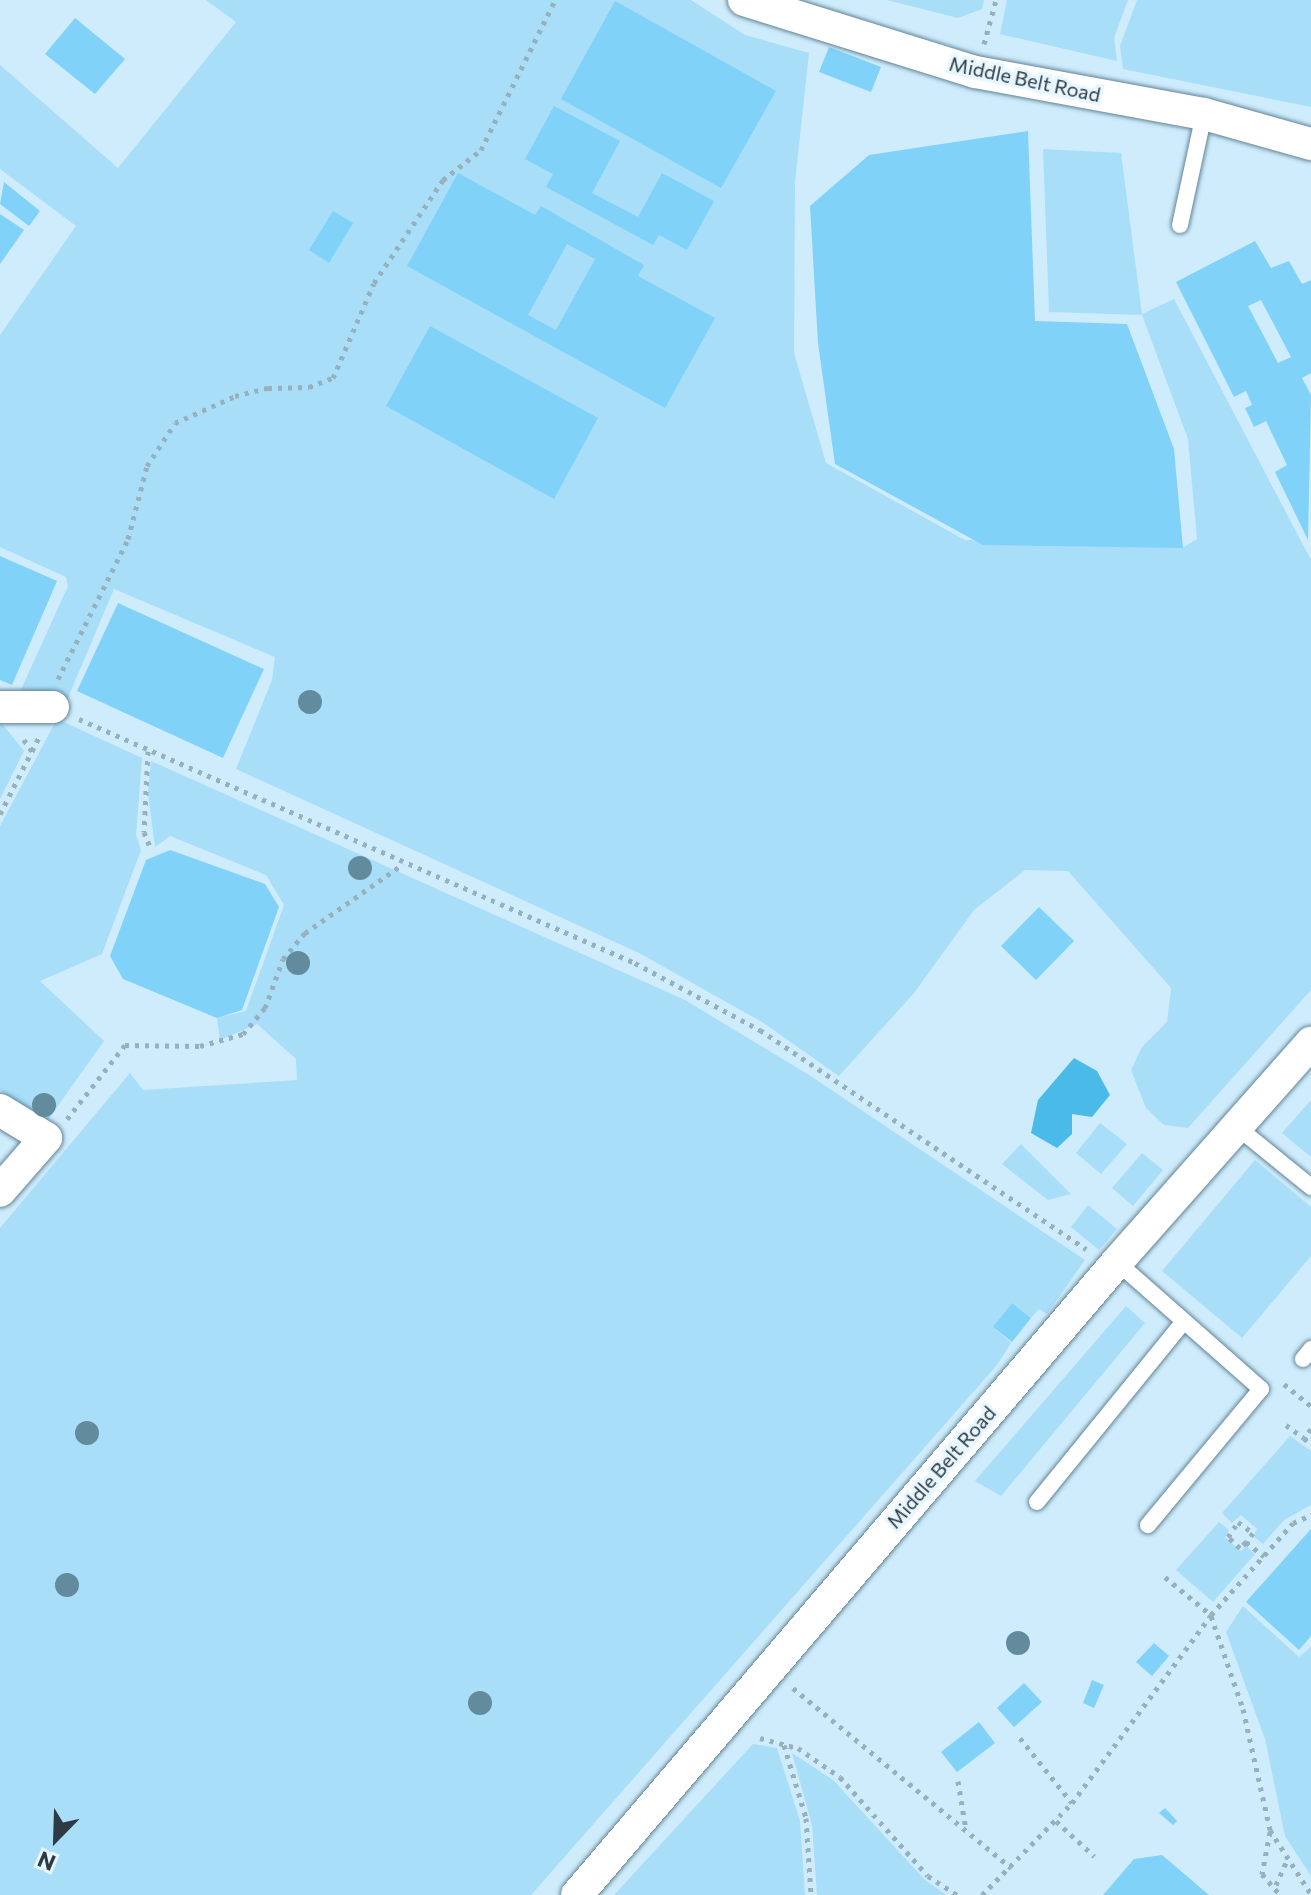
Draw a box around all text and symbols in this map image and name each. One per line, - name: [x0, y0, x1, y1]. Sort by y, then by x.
- street label: Middle Belt Road: [947, 51, 1103, 107]
- street label: Middle Belt Road: [881, 1401, 1001, 1533]
- north arrow: [16, 1799, 96, 1879]
- text: N: [34, 1846, 59, 1877]

